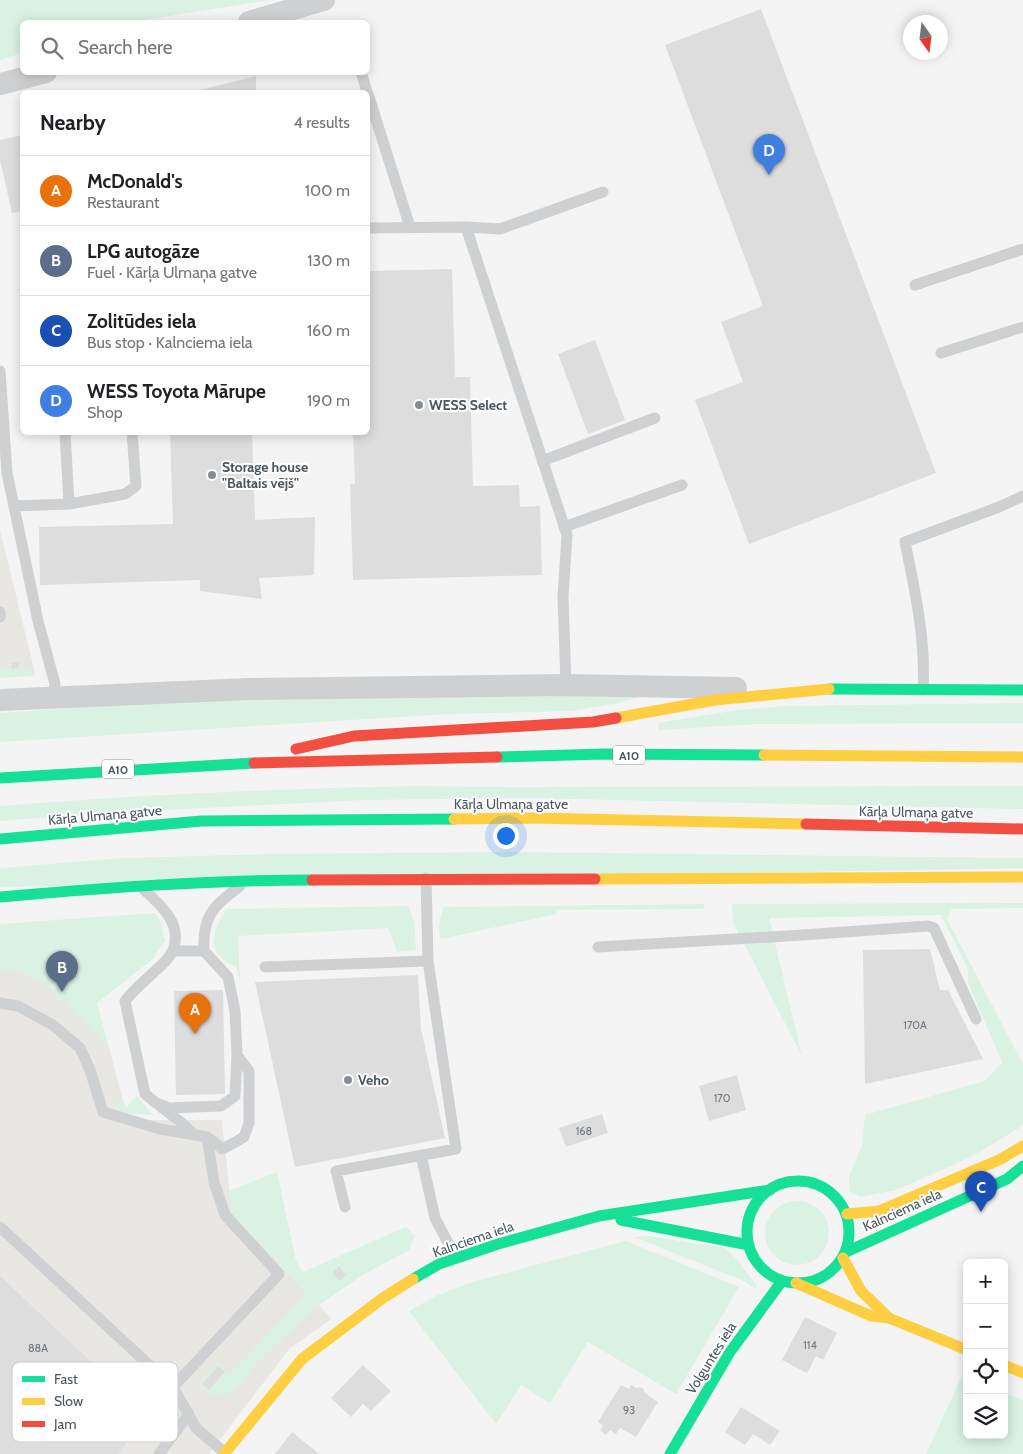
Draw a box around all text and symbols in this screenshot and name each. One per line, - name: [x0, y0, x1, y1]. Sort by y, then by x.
- north arrow: [903, 15, 948, 60]
- search box: [20, 20, 370, 75]
- icon: search: [38, 34, 66, 62]
- text: Search here: [78, 36, 172, 59]
- text: Nearby: [40, 110, 106, 135]
- text: 4 results: [293, 113, 350, 132]
- pin: D: [753, 134, 785, 175]
- text: McDonald's: [87, 170, 183, 193]
- text: A: [51, 181, 61, 200]
- text: 100 m: [305, 181, 350, 200]
- text: Restaurant: [87, 193, 159, 212]
- text: LPG autogāze: [87, 240, 200, 263]
- text: B: [51, 251, 61, 270]
- text: 130 m: [307, 251, 350, 270]
- text: Fuel · Kārļa Ulmaņa gatve: [87, 263, 257, 282]
- text: Zolitūdes iela: [87, 310, 196, 333]
- text: C: [51, 321, 61, 340]
- text: 160 m: [307, 321, 350, 340]
- text: Bus stop · Kalnciema iela: [87, 333, 252, 352]
- text: WESS Toyota Mārupe: [87, 380, 266, 403]
- text: D: [50, 391, 62, 410]
- text: 190 m: [307, 391, 350, 410]
- place label: WESS Select: [429, 396, 507, 414]
- marker: WESS Select: [413, 399, 425, 411]
- text: Shop: [87, 403, 123, 422]
- place label: Storage house "Baltais vējš": [222, 458, 308, 492]
- marker: Storage house "Baltais vējš": [206, 469, 218, 481]
- road number: A10: [613, 746, 645, 764]
- road number: A10: [102, 760, 134, 779]
- street label: Kārļa Ulmaņa gatve: [454, 795, 568, 813]
- street label: Kārļa Ulmaņa gatve: [47, 801, 163, 829]
- street label: Kārļa Ulmaņa gatve: [859, 802, 973, 822]
- your location: [493, 823, 519, 849]
- pin: B: [46, 951, 78, 992]
- pin: A: [179, 993, 211, 1034]
- house number: 170A: [903, 1018, 927, 1032]
- place label: Veho: [358, 1071, 389, 1089]
- marker: Veho: [342, 1074, 354, 1086]
- house number: 170: [714, 1091, 731, 1105]
- house number: 168: [576, 1124, 592, 1138]
- pin: C: [965, 1171, 997, 1212]
- street label: Kalnciema iela: [860, 1184, 945, 1235]
- street label: Kalnciema iela: [430, 1217, 516, 1261]
- map controls: [963, 1259, 1008, 1439]
- button: +: [963, 1259, 1008, 1304]
- button: −: [963, 1304, 1008, 1349]
- street label: Volguntes iela: [682, 1318, 740, 1397]
- house number: 114: [803, 1338, 817, 1352]
- house number: 88A: [28, 1341, 48, 1355]
- button: locate: [963, 1349, 1008, 1394]
- legend: [12, 1362, 178, 1442]
- text: Fast: [54, 1370, 78, 1388]
- text: Slow: [54, 1392, 83, 1410]
- button: layers: [963, 1394, 1008, 1439]
- house number: 93: [623, 1403, 635, 1417]
- text: Jam: [53, 1415, 76, 1433]

